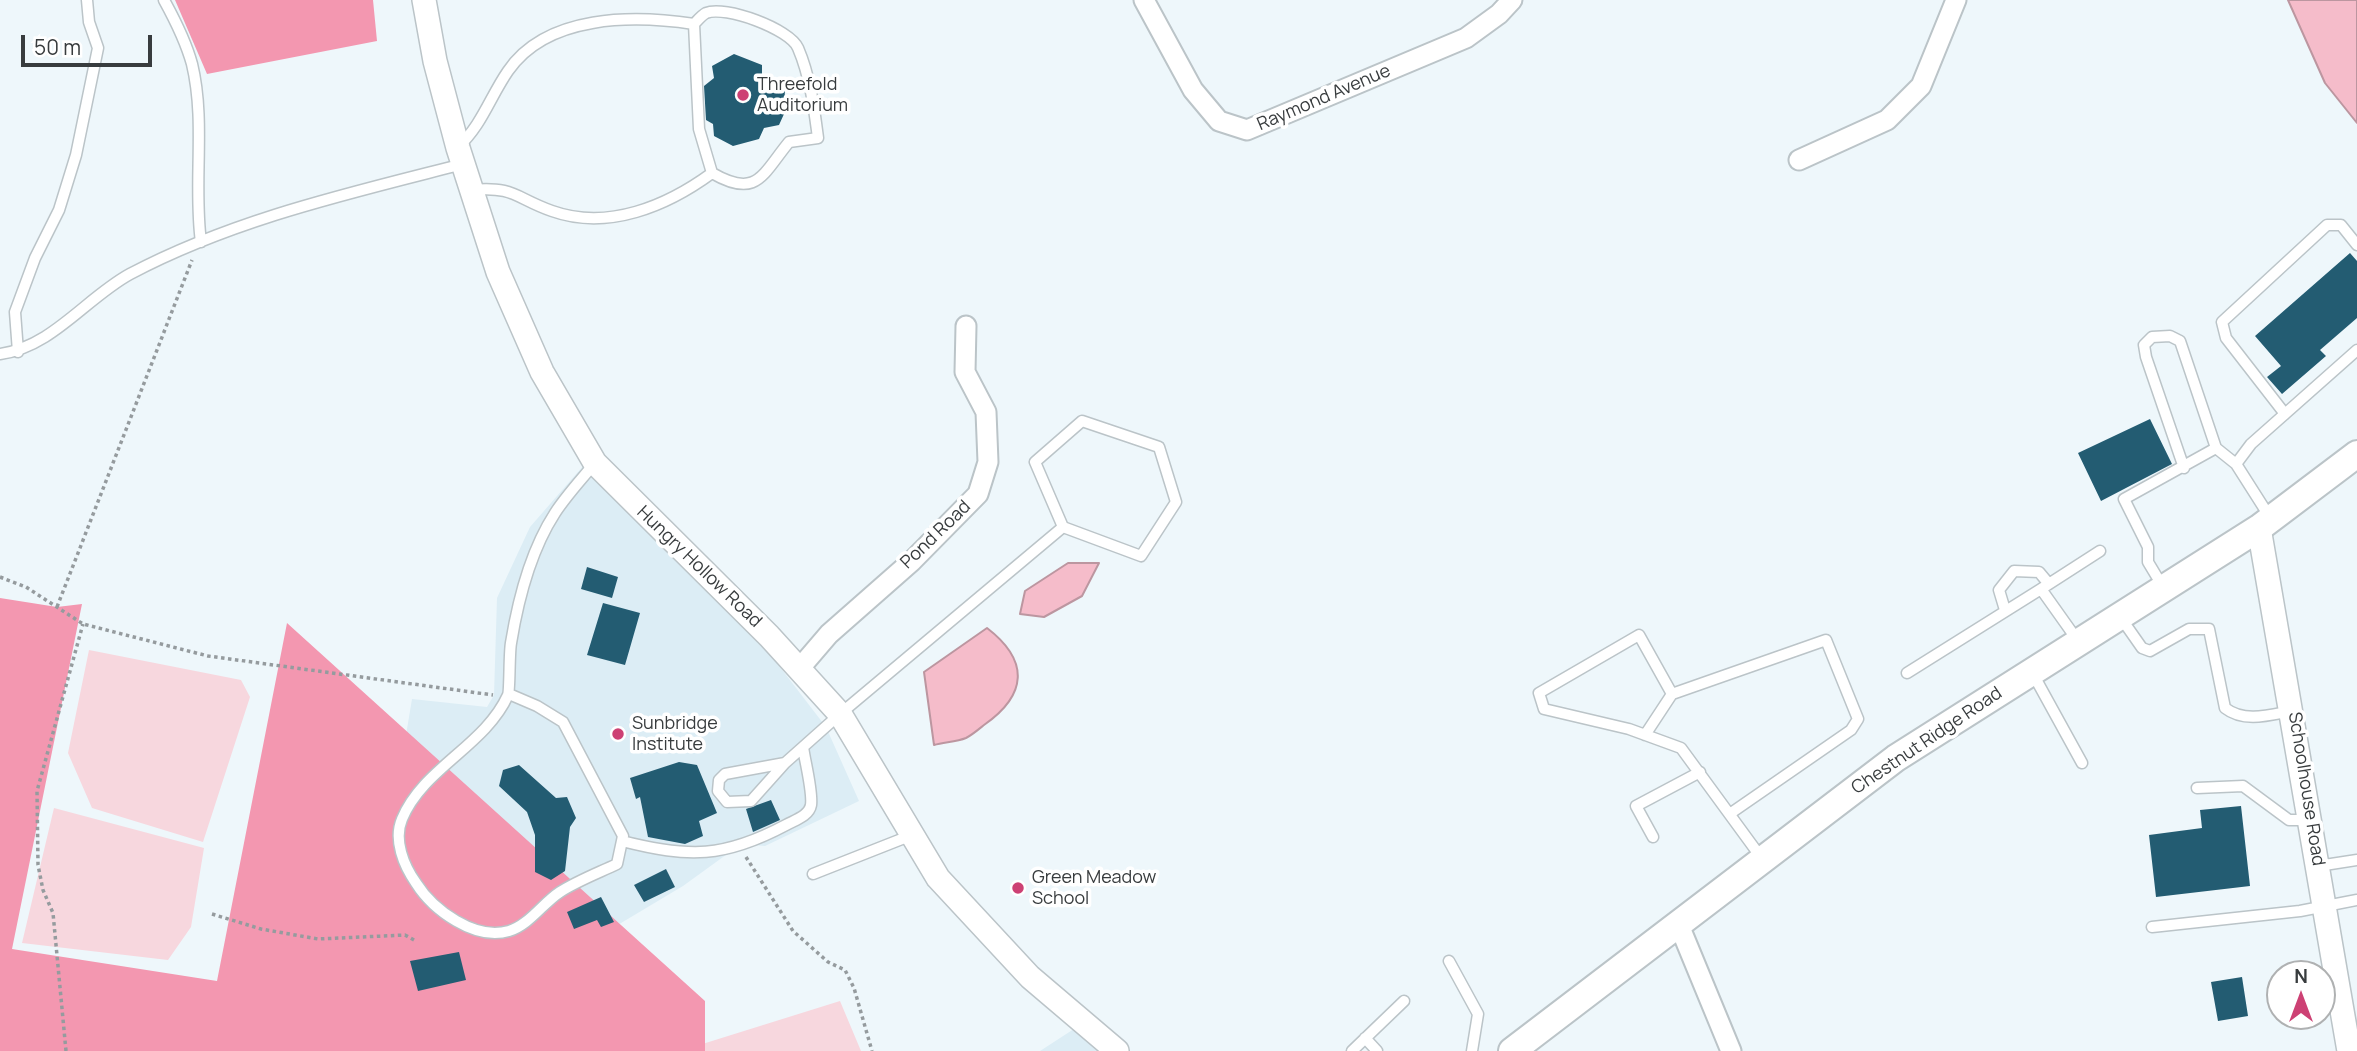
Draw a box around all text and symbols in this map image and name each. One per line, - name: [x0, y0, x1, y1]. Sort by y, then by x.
- scale bar: [24, 21, 156, 65]
- text: 50 m: [34, 33, 81, 61]
- street label: Raymond Avenue: [1254, 60, 1394, 136]
- place label: Threefold Auditorium: [757, 74, 848, 116]
- marker: Threefold Auditorium: [735, 87, 751, 103]
- street label: Pond Road: [896, 496, 976, 574]
- street label: Hungry Hollow Road: [632, 502, 766, 632]
- street label: Chestnut Ridge Road: [1848, 683, 2006, 799]
- street label: Schoolhouse Road: [2283, 711, 2329, 867]
- place label: Sunbridge Institute: [632, 713, 718, 756]
- marker: Sunbridge Institute: [610, 726, 626, 742]
- place label: Green Meadow School: [1032, 867, 1156, 910]
- marker: Green Meadow School: [1010, 880, 1026, 896]
- north arrow: [2266, 960, 2336, 1030]
- text: N: [2294, 963, 2308, 989]

